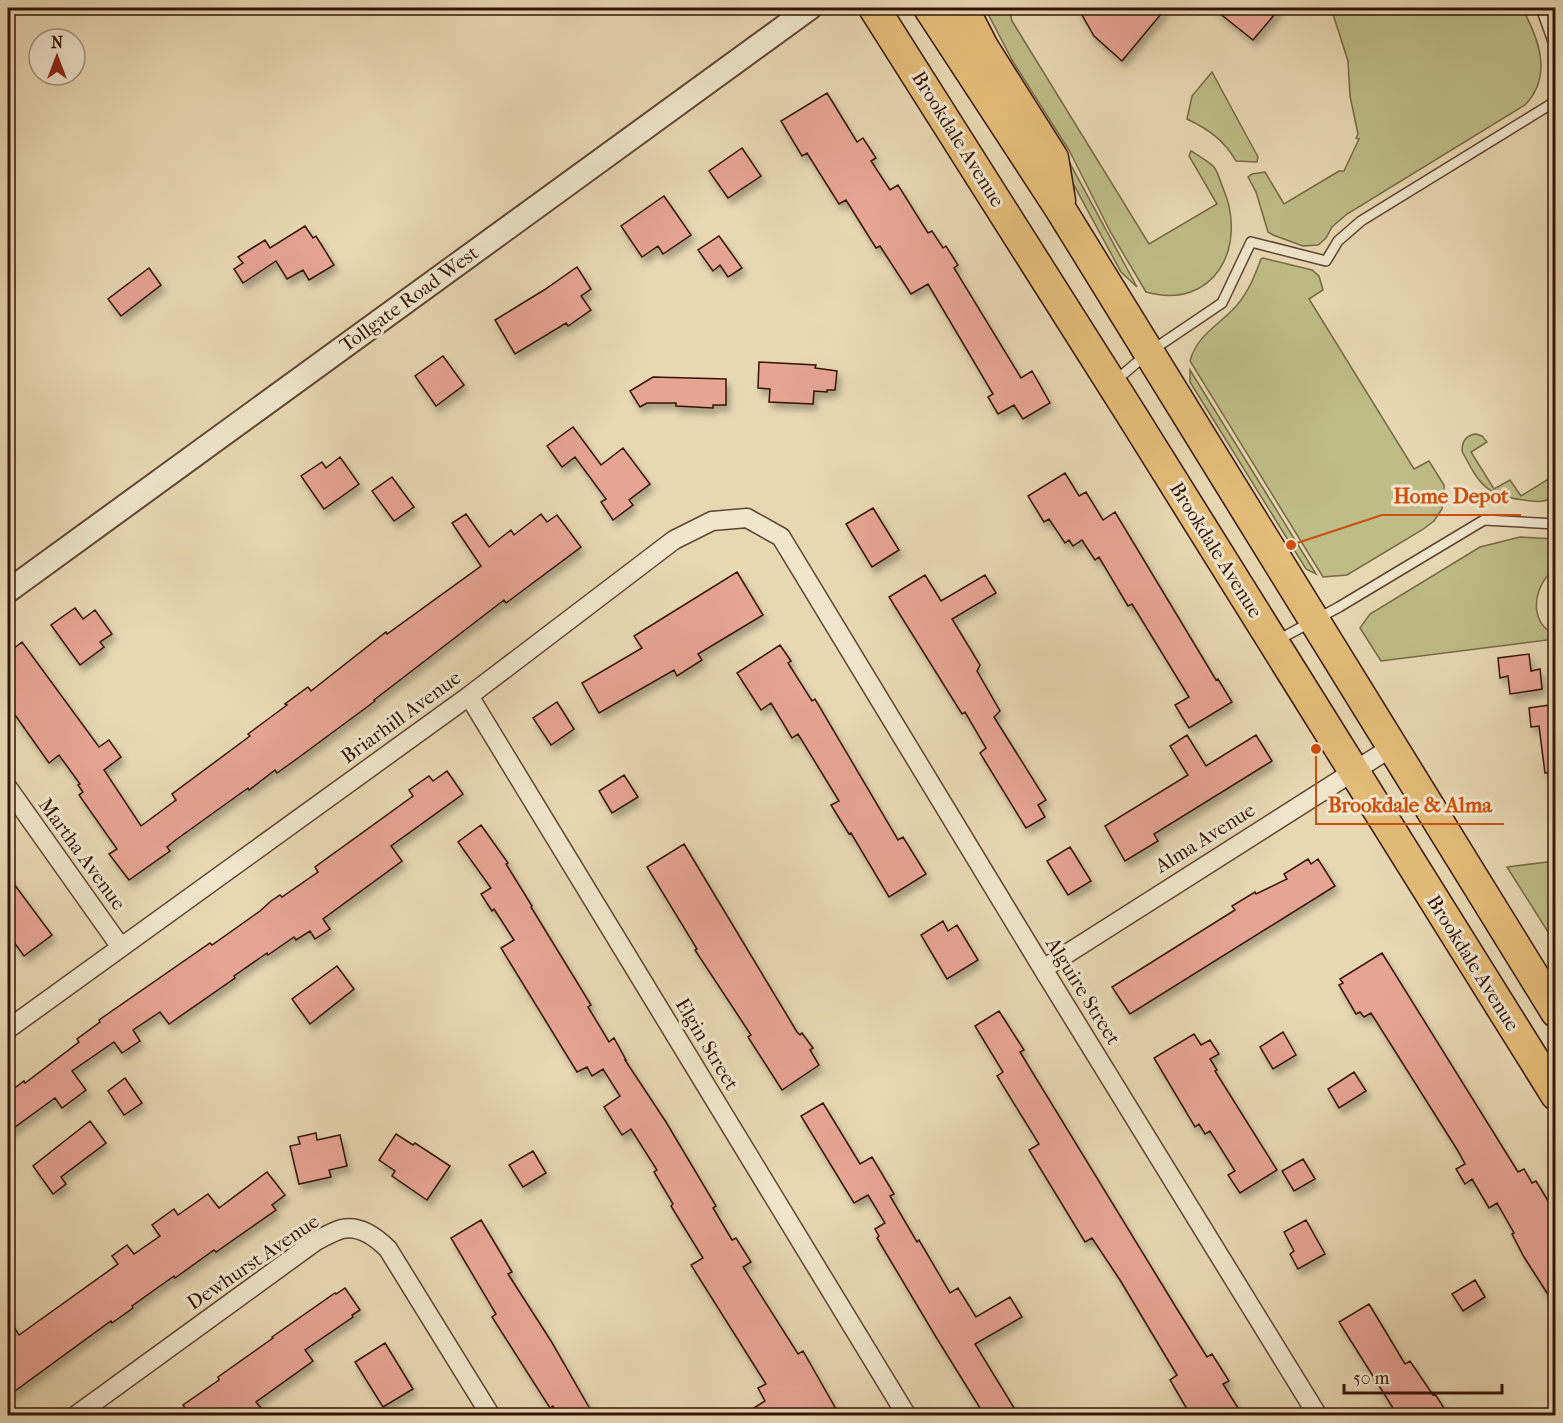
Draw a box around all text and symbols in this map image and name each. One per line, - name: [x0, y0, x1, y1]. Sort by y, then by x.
- north arrow: [27, 27, 87, 87]
- text: N: [51, 33, 64, 52]
- street label: Brookdale Avenue: [907, 67, 1009, 211]
- street label: Tollgate Road West: [335, 241, 483, 357]
- callout: Home Depot: [1382, 476, 1521, 515]
- street label: Brookdale Avenue: [1165, 478, 1267, 622]
- text: Home Depot: [1393, 484, 1509, 508]
- street label: Briarhill Avenue: [337, 666, 465, 768]
- callout: Brookdale & Alma: [1316, 785, 1504, 824]
- text: Brookdale & Alma: [1328, 793, 1493, 817]
- street label: Martha Avenue: [34, 794, 130, 914]
- street label: Alma Avenue: [1150, 798, 1259, 878]
- street label: Brookdale Avenue: [1422, 891, 1524, 1035]
- street label: Alguire Street: [1040, 932, 1125, 1049]
- street label: Elgin Street: [671, 994, 743, 1094]
- street label: Dewhurst Avenue: [183, 1209, 323, 1315]
- scale bar: [1344, 1357, 1502, 1395]
- text: 50 m: [1353, 1368, 1390, 1389]

